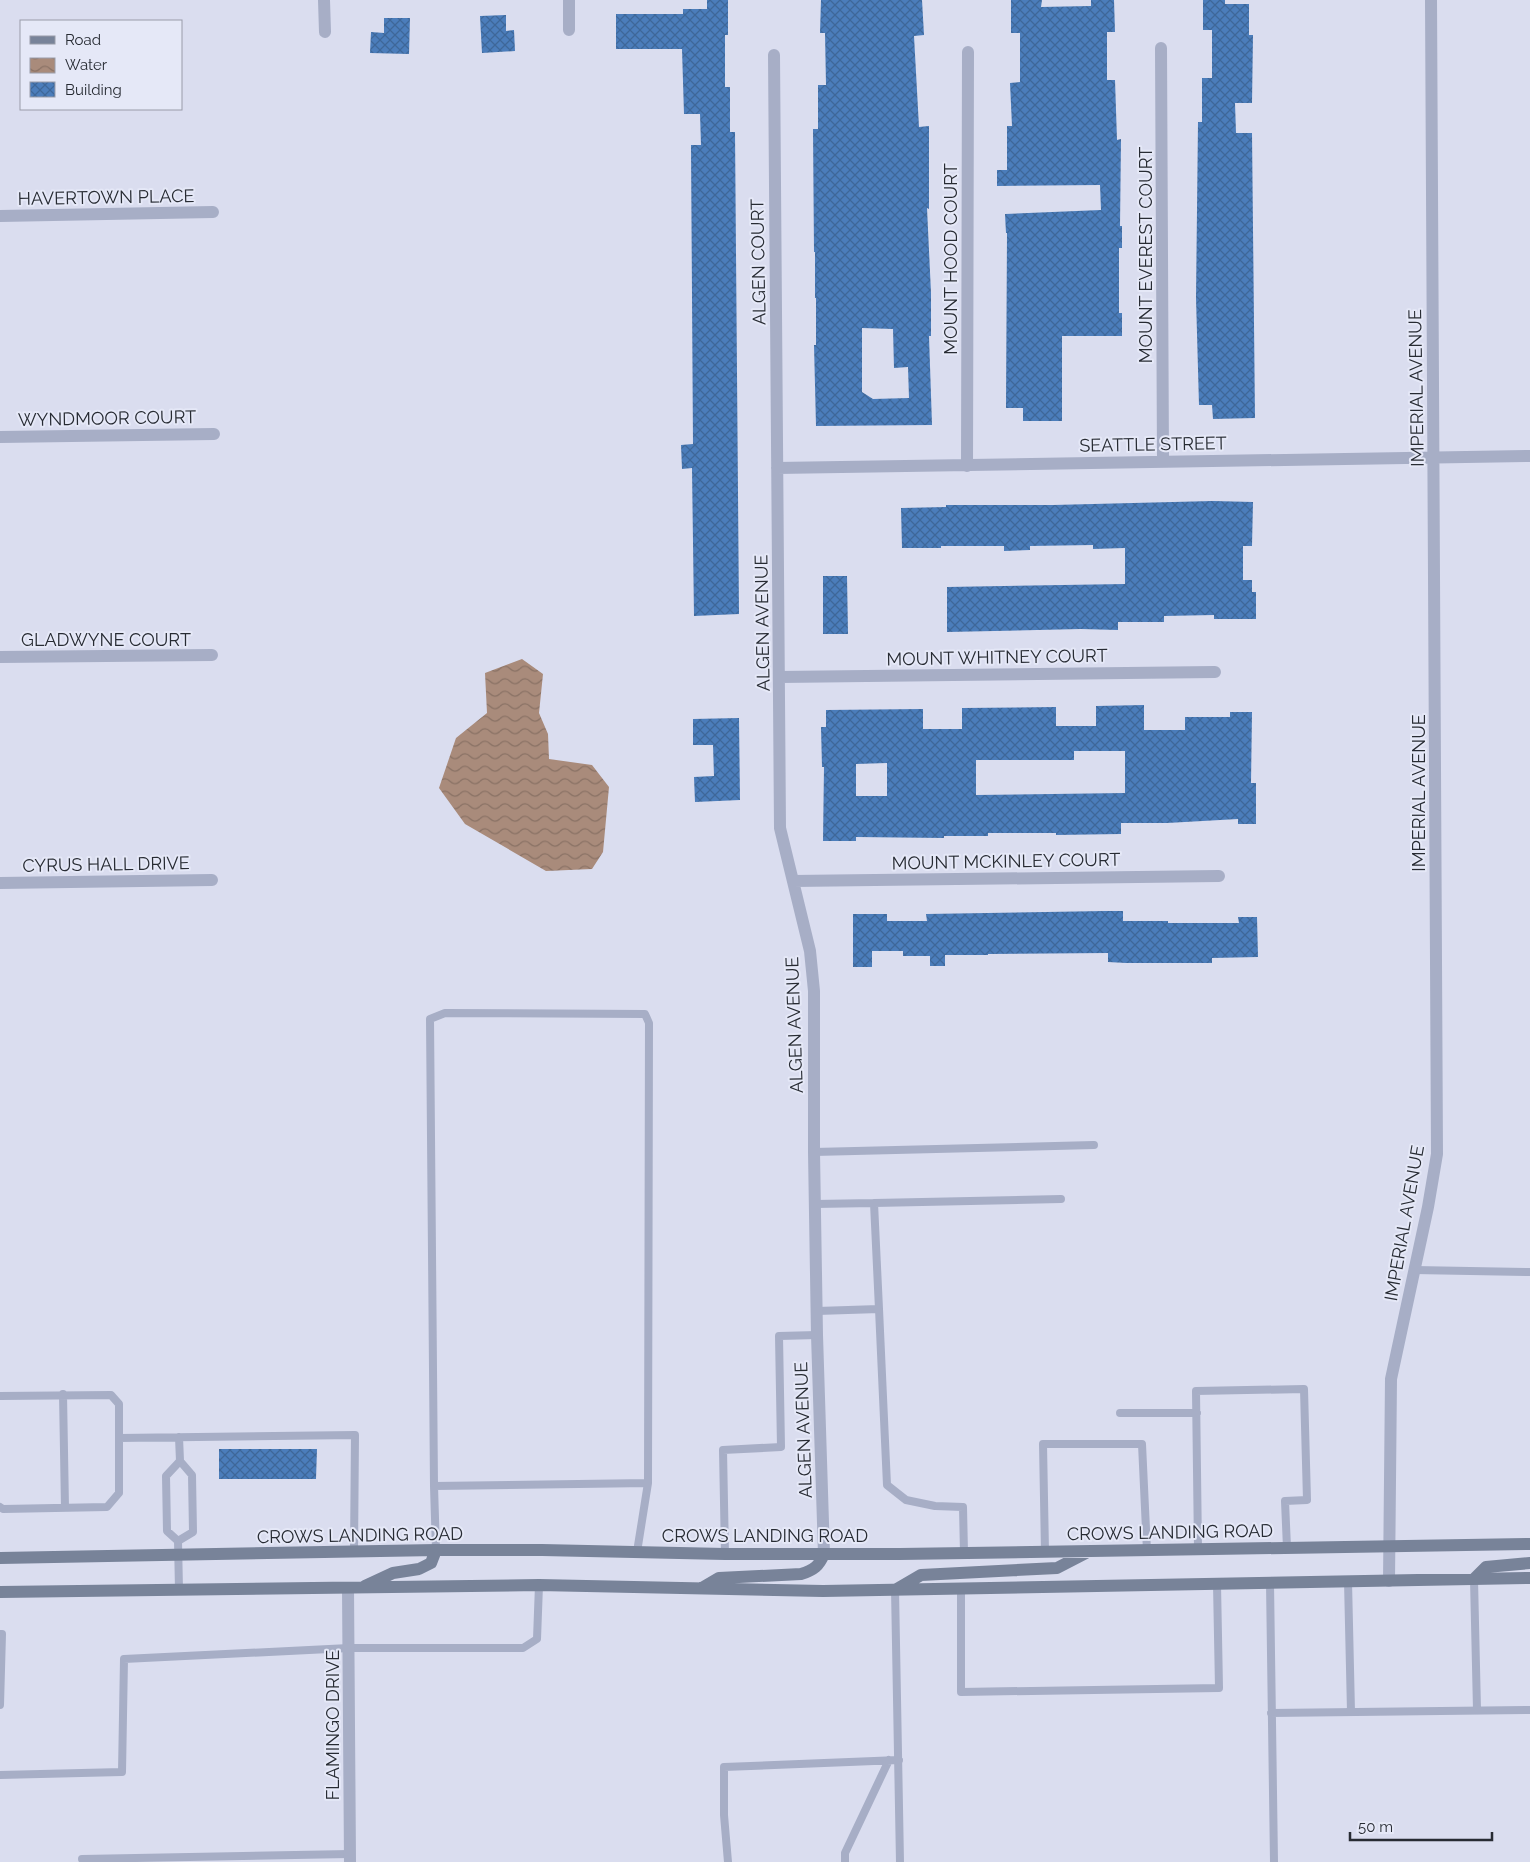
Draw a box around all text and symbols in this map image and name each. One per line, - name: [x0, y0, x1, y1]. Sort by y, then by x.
- legend: [20, 20, 182, 110]
- text: Road: [65, 31, 101, 49]
- text: Water: [65, 56, 108, 74]
- text: Building: [65, 81, 122, 99]
- street label: MOUNT EVEREST COURT: [1135, 147, 1156, 363]
- street label: MOUNT HOOD COURT: [940, 163, 961, 355]
- street label: HAVERTOWN PLACE: [17, 185, 195, 209]
- street label: ALGEN COURT: [746, 199, 770, 325]
- street label: IMPERIAL AVENUE: [1404, 309, 1428, 467]
- street label: WYNDMOOR COURT: [18, 406, 196, 430]
- street label: SEATTLE STREET: [1079, 432, 1227, 456]
- street label: ALGEN AVENUE: [750, 554, 774, 692]
- street label: GLADWYNE COURT: [21, 629, 191, 650]
- street label: MOUNT WHITNEY COURT: [886, 645, 1108, 669]
- street label: IMPERIAL AVENUE: [1408, 714, 1429, 872]
- street label: MOUNT MCKINLEY COURT: [891, 849, 1121, 873]
- street label: CYRUS HALL DRIVE: [22, 852, 190, 876]
- street label: ALGEN AVENUE: [781, 956, 807, 1094]
- street label: IMPERIAL AVENUE: [1380, 1144, 1428, 1302]
- street label: ALGEN AVENUE: [790, 1361, 816, 1499]
- street label: CROWS LANDING ROAD: [1067, 1520, 1273, 1544]
- street label: CROWS LANDING ROAD: [257, 1523, 463, 1547]
- street label: CROWS LANDING ROAD: [662, 1525, 868, 1546]
- street label: FLAMINGO DRIVE: [322, 1650, 343, 1800]
- scale bar: [1350, 1810, 1492, 1842]
- text: 50 m: [1358, 1818, 1393, 1836]

